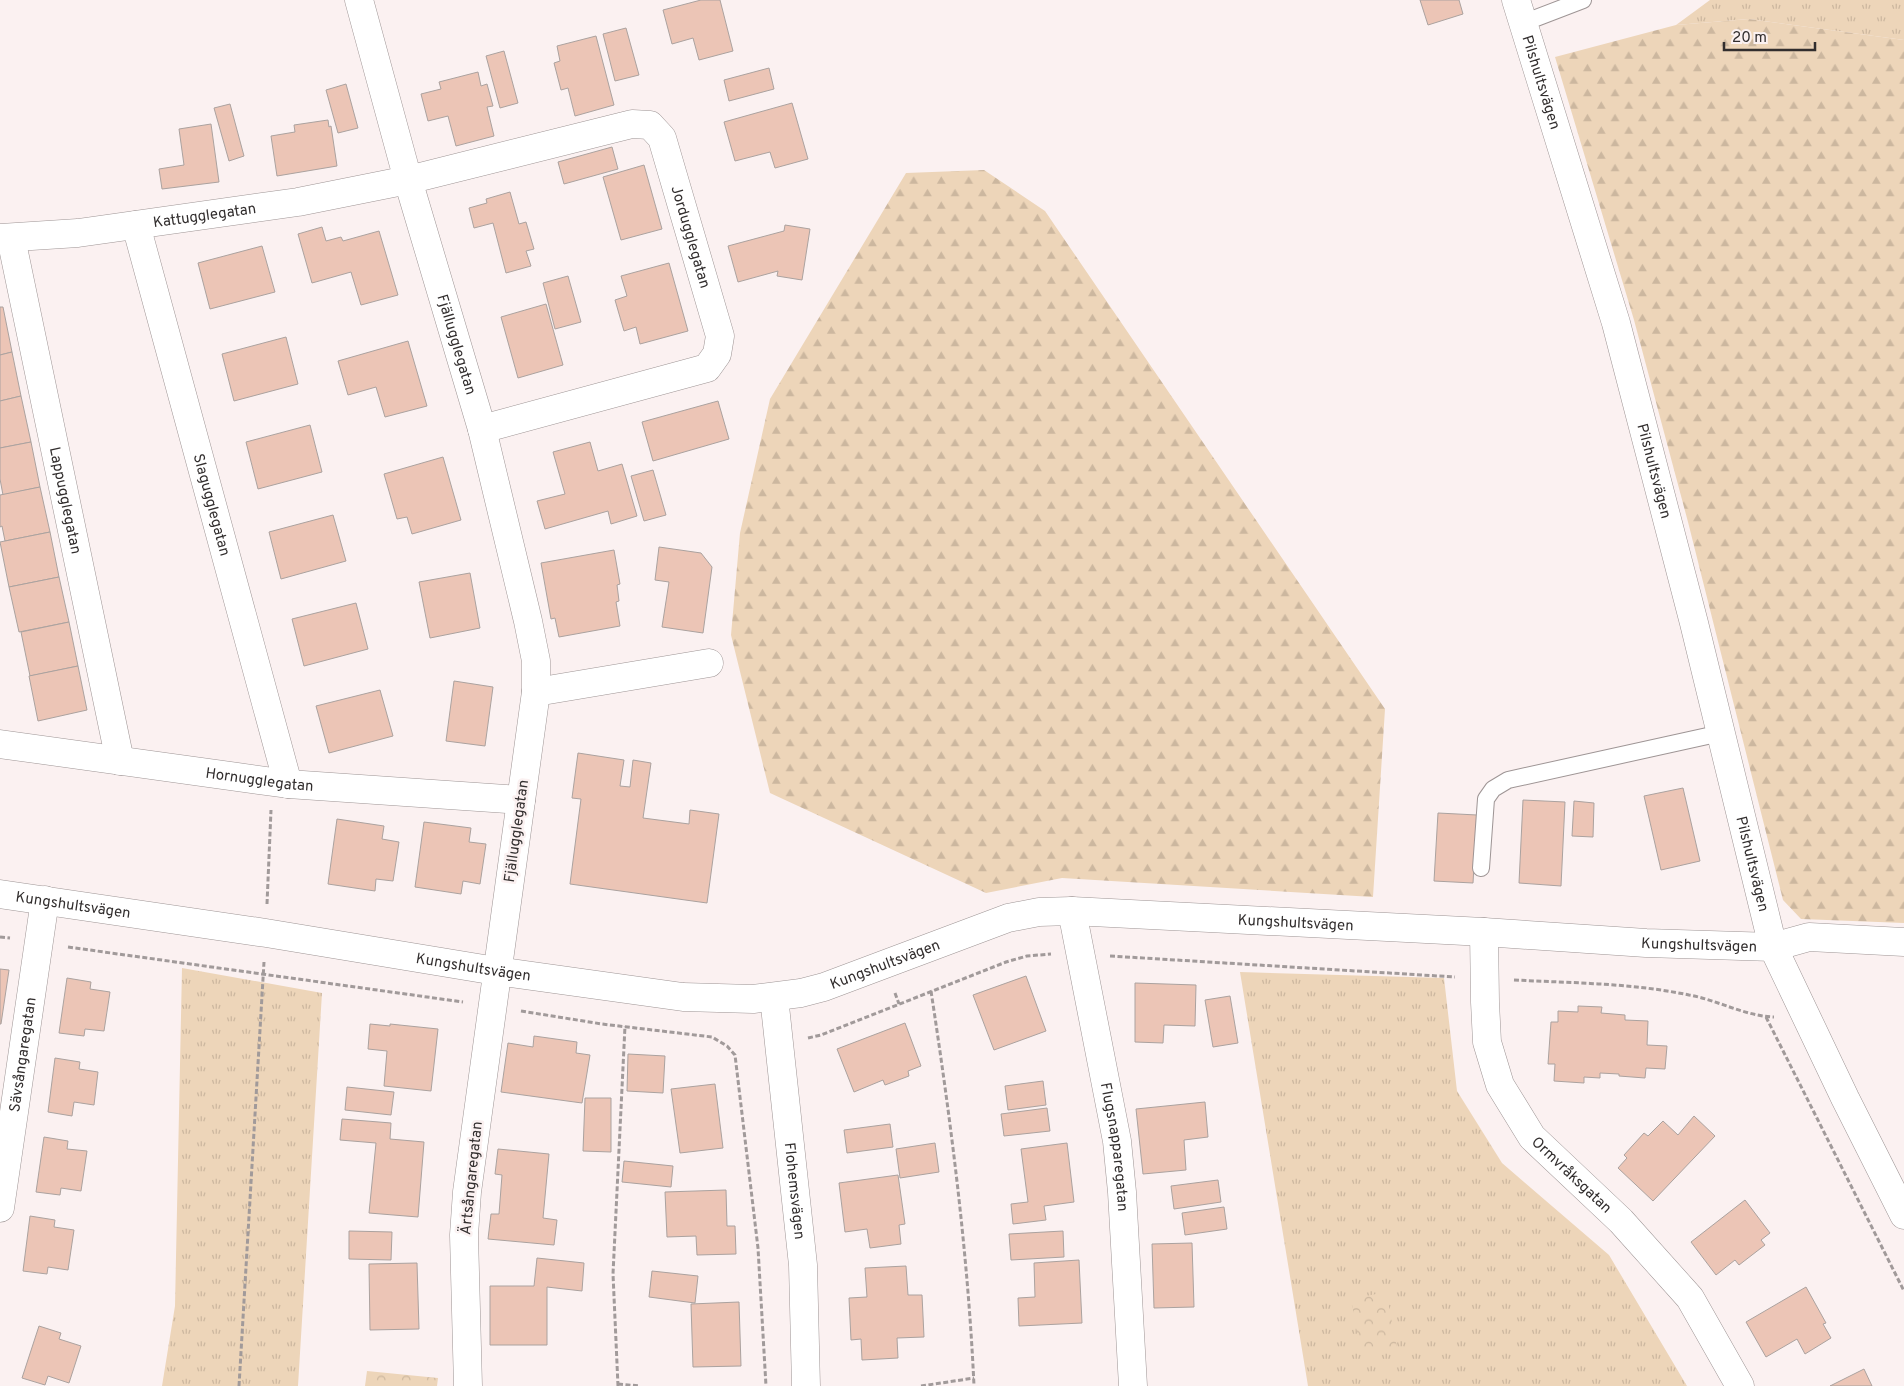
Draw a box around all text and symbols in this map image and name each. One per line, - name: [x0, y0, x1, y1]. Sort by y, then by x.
- scale bar: [1724, 20, 1815, 52]
- text: 20 m: [1732, 29, 1767, 48]
- street label: Pilshultsvägen: [1516, 33, 1564, 132]
- street label: Jordugglegatan: [665, 184, 714, 291]
- street label: Kattugglegatan: [152, 200, 258, 233]
- street label: Fjällugglegatan: [432, 292, 479, 397]
- street label: Pilshultsvägen: [1632, 422, 1675, 521]
- street label: Lappugglegatan: [44, 445, 85, 556]
- street label: Slagugglegatan: [188, 452, 234, 559]
- street label: Hornugglegatan: [204, 765, 314, 797]
- street label: Fjällugglegatan: [501, 779, 534, 884]
- street label: Pilshultsvägen: [1730, 814, 1772, 914]
- street label: Kungshultsvägen: [14, 888, 132, 924]
- street label: Kungshultsvägen: [1237, 911, 1354, 936]
- street label: Kungshultsvägen: [1640, 935, 1757, 957]
- street label: Kungshultsvägen: [828, 936, 943, 995]
- street label: Kungshultsvägen: [414, 950, 532, 987]
- street label: Sävsångaregatan: [6, 996, 42, 1114]
- street label: Flugsnapparegatan: [1095, 1081, 1131, 1212]
- street label: Ärtsångaregatan: [456, 1120, 488, 1236]
- street label: Ormvråksgatan: [1527, 1133, 1615, 1218]
- street label: Flohemsvägen: [779, 1142, 808, 1241]

